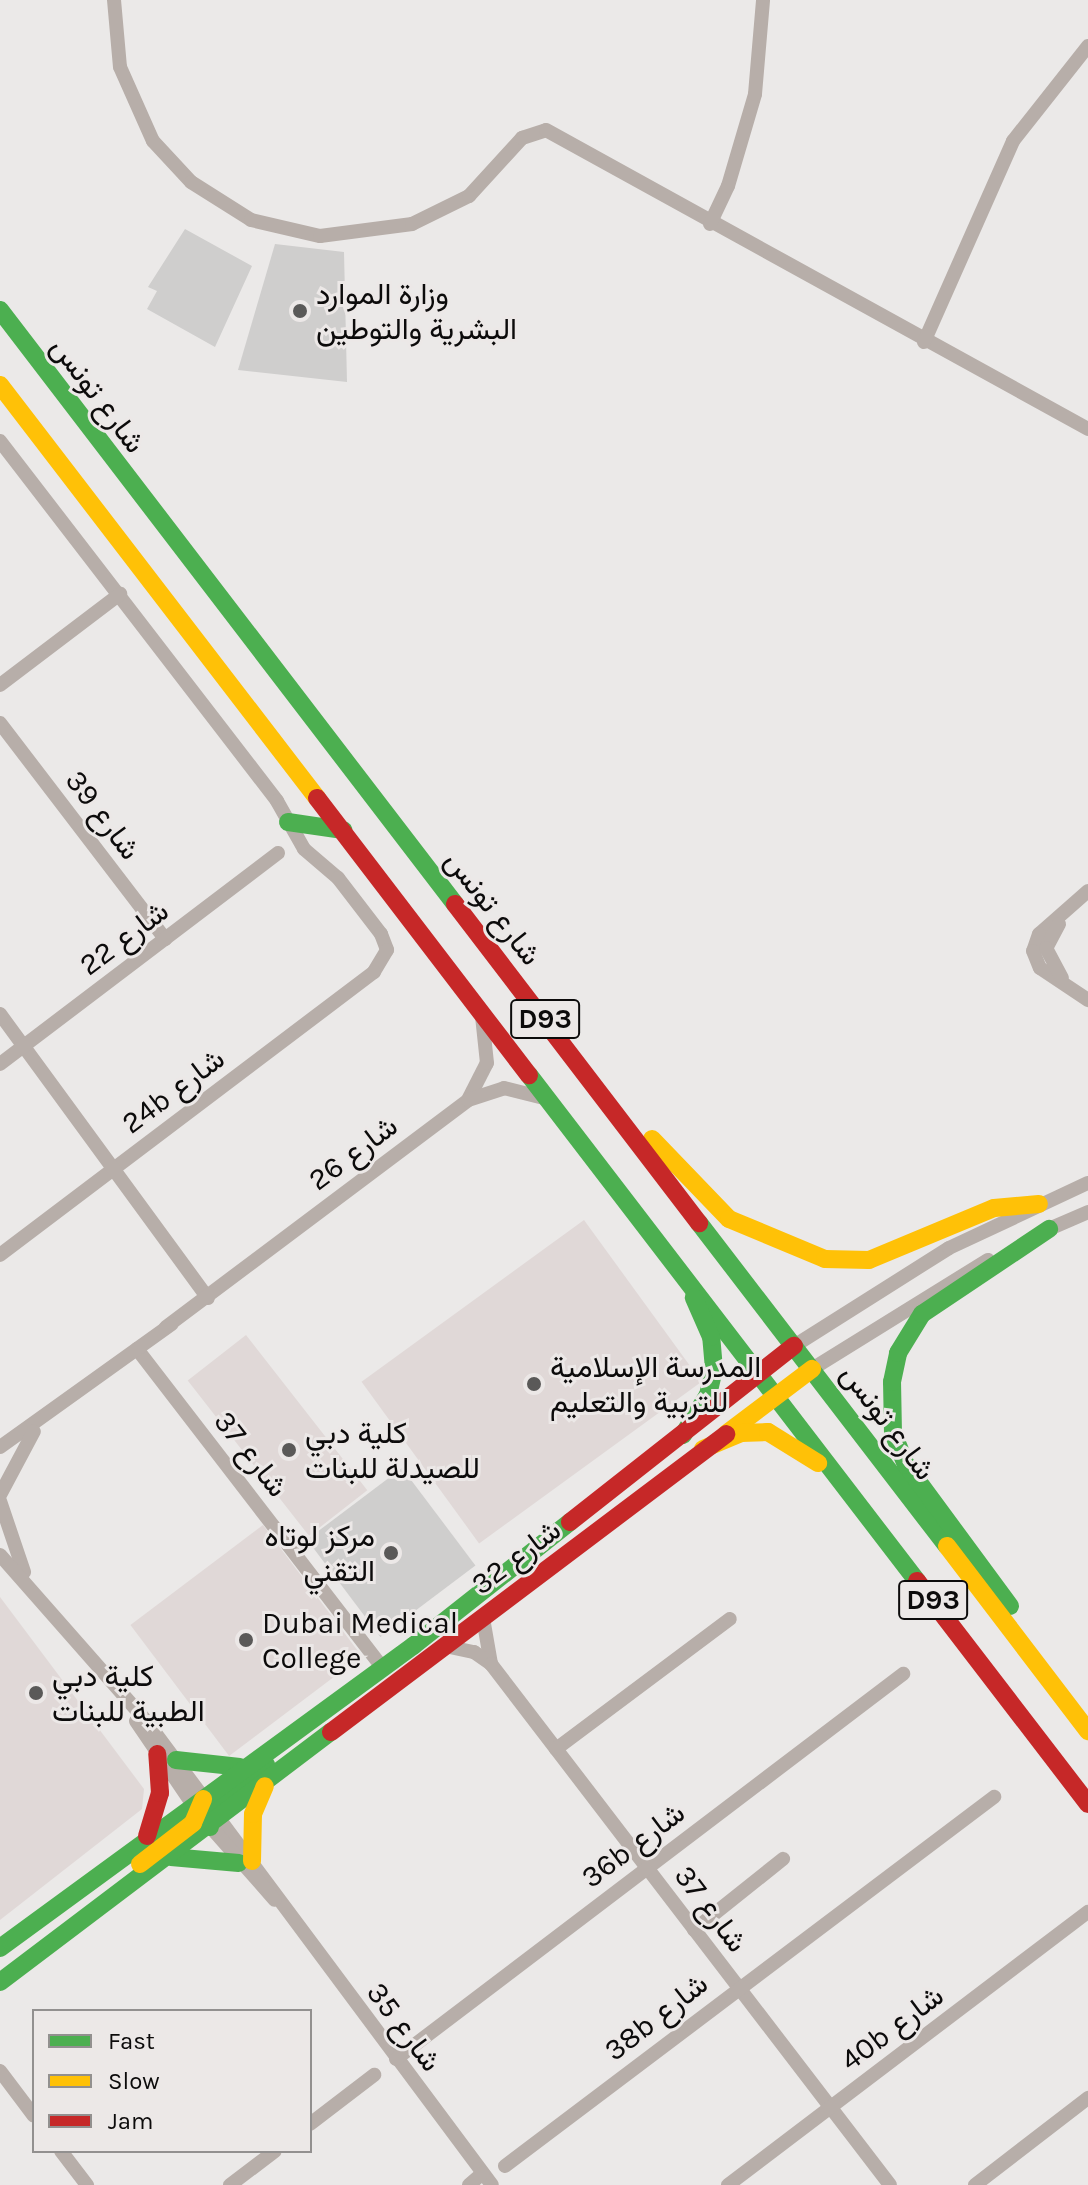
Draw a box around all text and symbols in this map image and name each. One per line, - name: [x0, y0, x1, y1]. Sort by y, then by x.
- place label: وزارة الموارد البشرية والتوطين: [316, 276, 517, 346]
- marker: وزارة الموارد البشرية والتوطين: [291, 302, 309, 320]
- street label: شارع تونس: [43, 330, 153, 460]
- street label: شارع 39: [58, 763, 148, 867]
- street label: شارع تونس: [437, 843, 549, 973]
- street label: شارع 22: [72, 893, 176, 983]
- road number: D93: [509, 995, 581, 1043]
- street label: 24b شارع: [114, 1041, 232, 1141]
- street label: شارع 26: [301, 1108, 405, 1198]
- place label: المدرسة الإسلامية للتربية والتعليم: [550, 1349, 761, 1420]
- street label: شارع تونس: [833, 1357, 943, 1487]
- marker: المدرسة الإسلامية للتربية والتعليم: [525, 1375, 543, 1393]
- street label: شارع 37: [206, 1404, 296, 1504]
- place label: كلية دبي للصيدلة للبنات: [305, 1415, 480, 1486]
- marker: كلية دبي للصيدلة للبنات: [280, 1441, 298, 1459]
- street label: شارع 32: [464, 1512, 568, 1602]
- place label: مركز لوتاه التقني: [264, 1518, 375, 1588]
- marker: مركز لوتاه التقني: [382, 1544, 400, 1562]
- road number: D93: [897, 1576, 969, 1624]
- place label: Dubai Medical College: [262, 1605, 458, 1676]
- marker: Dubai Medical College: [237, 1631, 255, 1649]
- place label: كلية دبي الطبية للبنات: [52, 1658, 205, 1728]
- marker: كلية دبي الطبية للبنات: [27, 1684, 45, 1702]
- street label: 36b شارع: [574, 1794, 692, 1896]
- street label: شارع 37: [667, 1859, 755, 1959]
- street label: 38b شارع: [597, 1965, 715, 2069]
- street label: شارع 35: [359, 1975, 449, 2079]
- street label: 40b شارع: [833, 1978, 951, 2078]
- legend: [32, 2009, 312, 2153]
- text: Fast: [108, 2027, 155, 2055]
- text: Slow: [108, 2067, 160, 2095]
- text: Jam: [108, 2107, 153, 2135]

